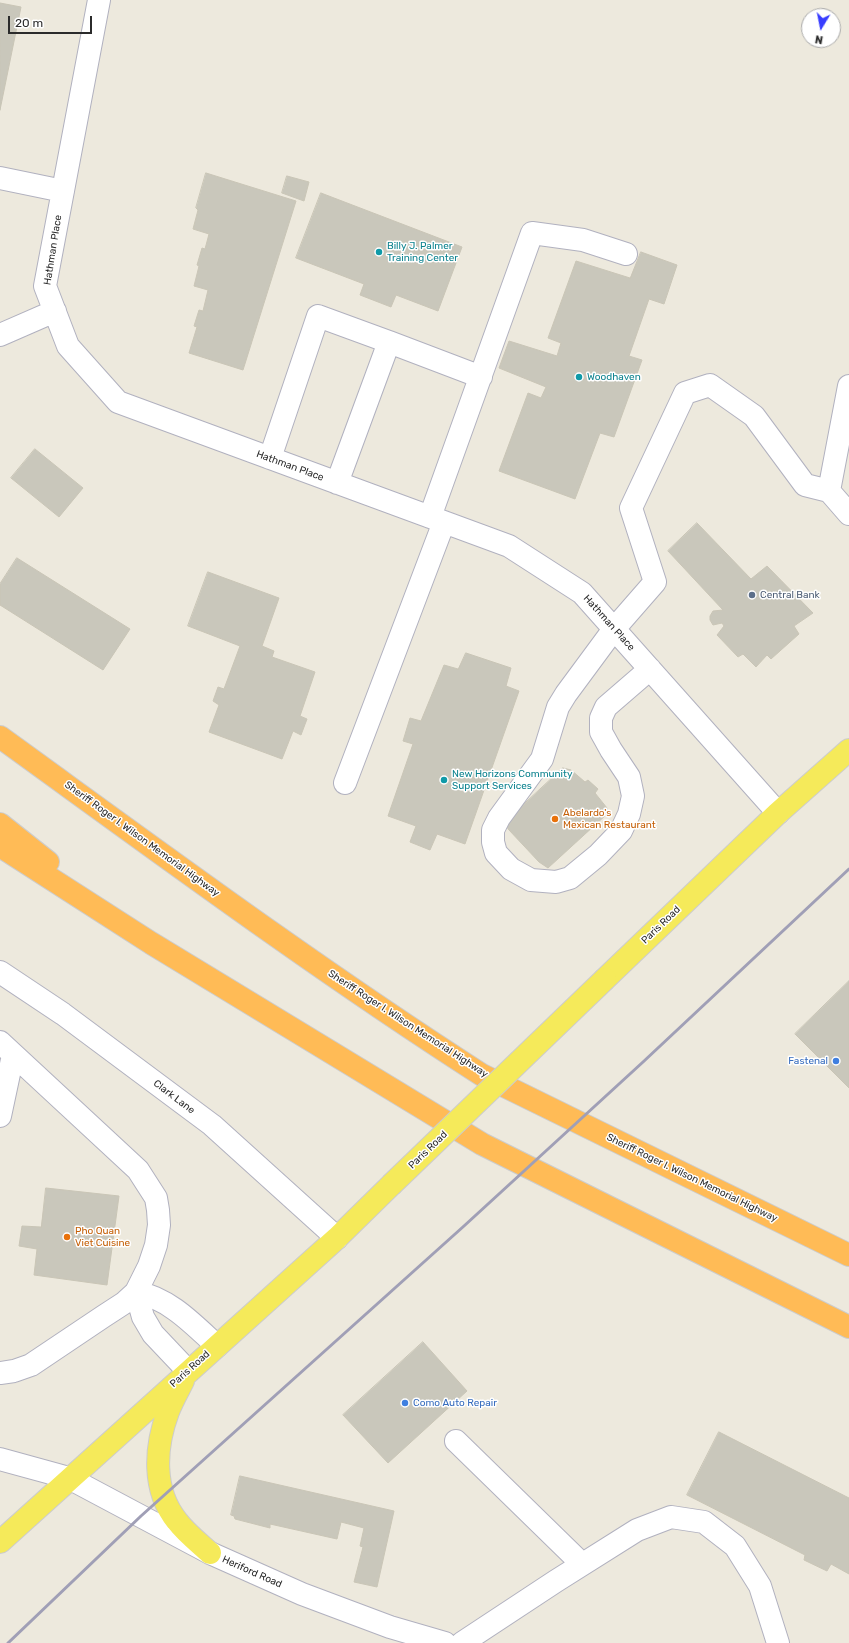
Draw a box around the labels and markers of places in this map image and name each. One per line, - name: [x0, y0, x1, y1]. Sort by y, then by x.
- place label: Billy J. Palmer Training Center: [387, 240, 458, 264]
- marker: Billy J. Palmer Training Center: [374, 247, 384, 257]
- place label: Woodhaven: [587, 371, 641, 383]
- marker: Woodhaven: [574, 372, 584, 382]
- place label: Central Bank: [760, 589, 820, 601]
- marker: Central Bank: [747, 590, 757, 600]
- place label: New Horizons Community Support Services: [452, 768, 572, 792]
- marker: New Horizons Community Support Services: [439, 775, 449, 785]
- place label: Abelardo's Mexican Restaurant: [563, 807, 656, 830]
- marker: Abelardo's Mexican Restaurant: [550, 814, 560, 824]
- place label: Fastenal: [788, 1055, 828, 1067]
- marker: Fastenal: [831, 1056, 841, 1066]
- place label: Pho Quan Viet Cuisine: [75, 1225, 130, 1248]
- marker: Pho Quan Viet Cuisine: [62, 1232, 72, 1242]
- place label: Como Auto Repair: [413, 1397, 497, 1409]
- marker: Como Auto Repair: [400, 1398, 410, 1408]

